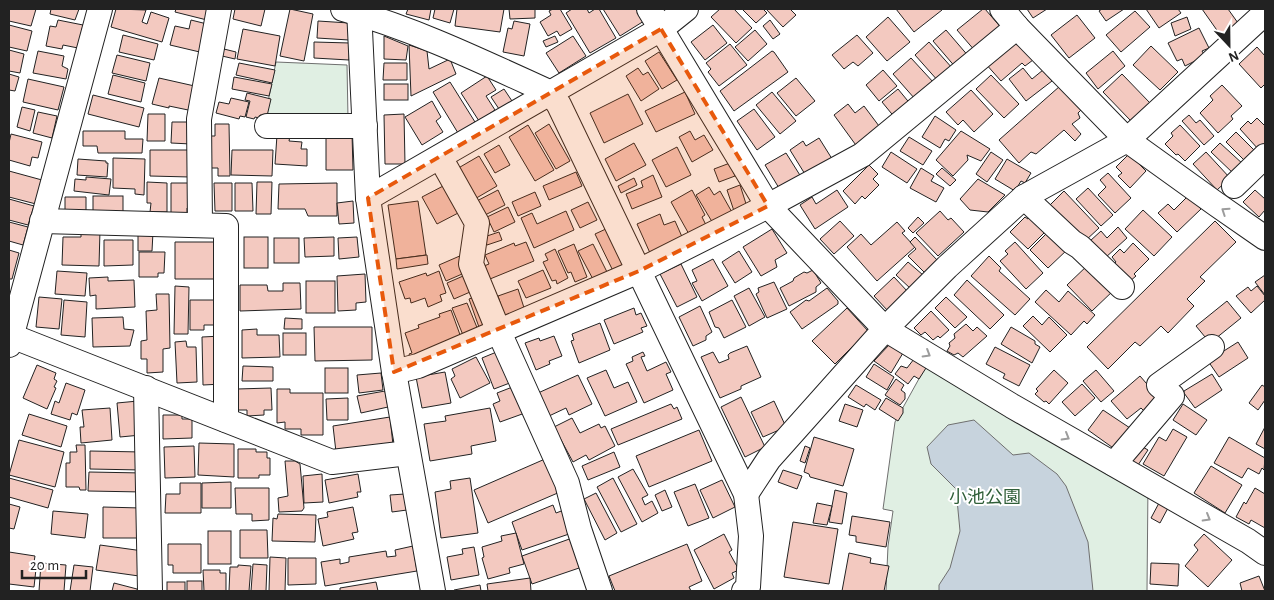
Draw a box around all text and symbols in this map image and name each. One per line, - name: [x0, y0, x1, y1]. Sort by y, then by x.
- north arrow: [1204, 20, 1254, 70]
- text: N: [1226, 48, 1241, 64]
- one-way arrow: [1221, 207, 1230, 217]
- one-way arrow: [921, 348, 930, 358]
- one-way arrow: [1061, 431, 1070, 441]
- park label: 小池公園: [949, 488, 1021, 507]
- one-way arrow: [1202, 511, 1211, 521]
- scale bar: [22, 548, 86, 580]
- text: 20 m: [30, 558, 59, 573]

